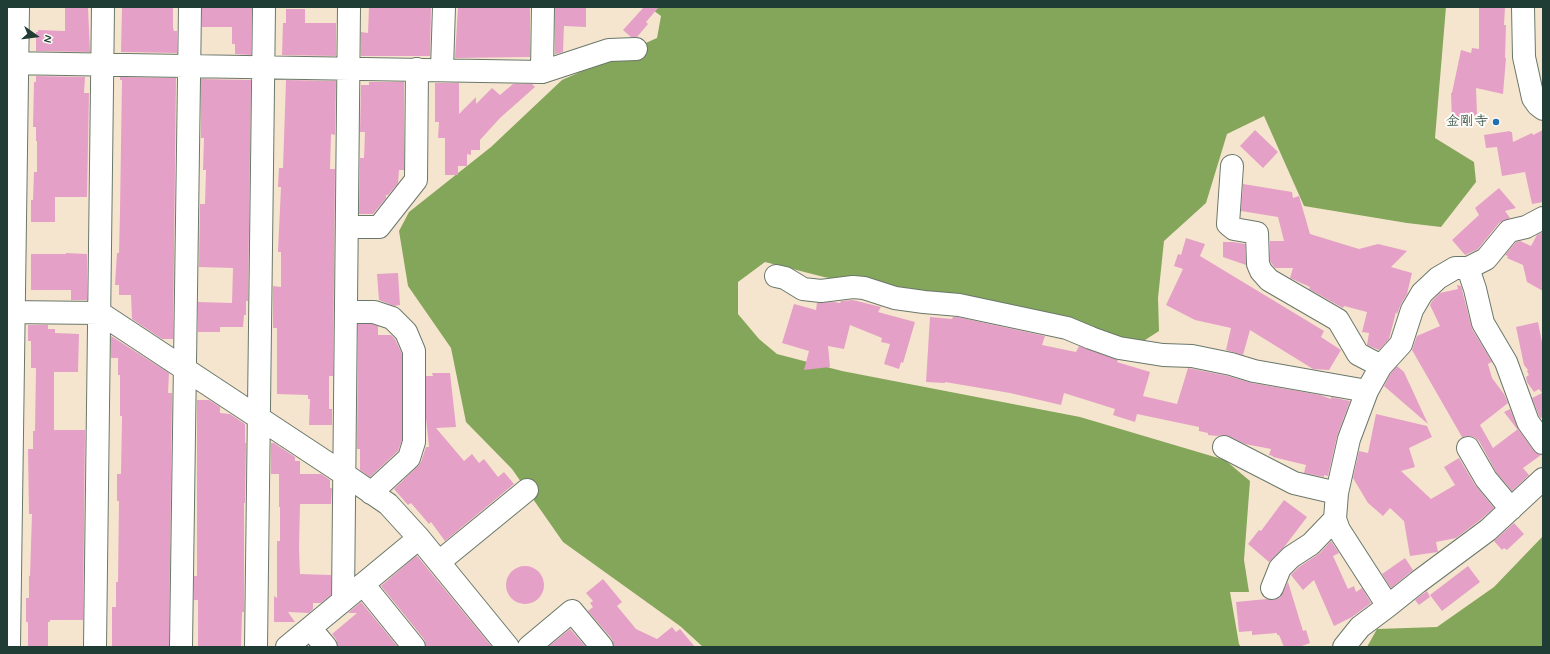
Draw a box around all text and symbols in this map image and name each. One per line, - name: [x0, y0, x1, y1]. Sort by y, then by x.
- north arrow: [16, 16, 56, 56]
- text: N: [40, 34, 55, 44]
- place label: 金剛寺: [1446, 114, 1488, 130]
- marker: 金剛寺: [1491, 117, 1501, 127]

